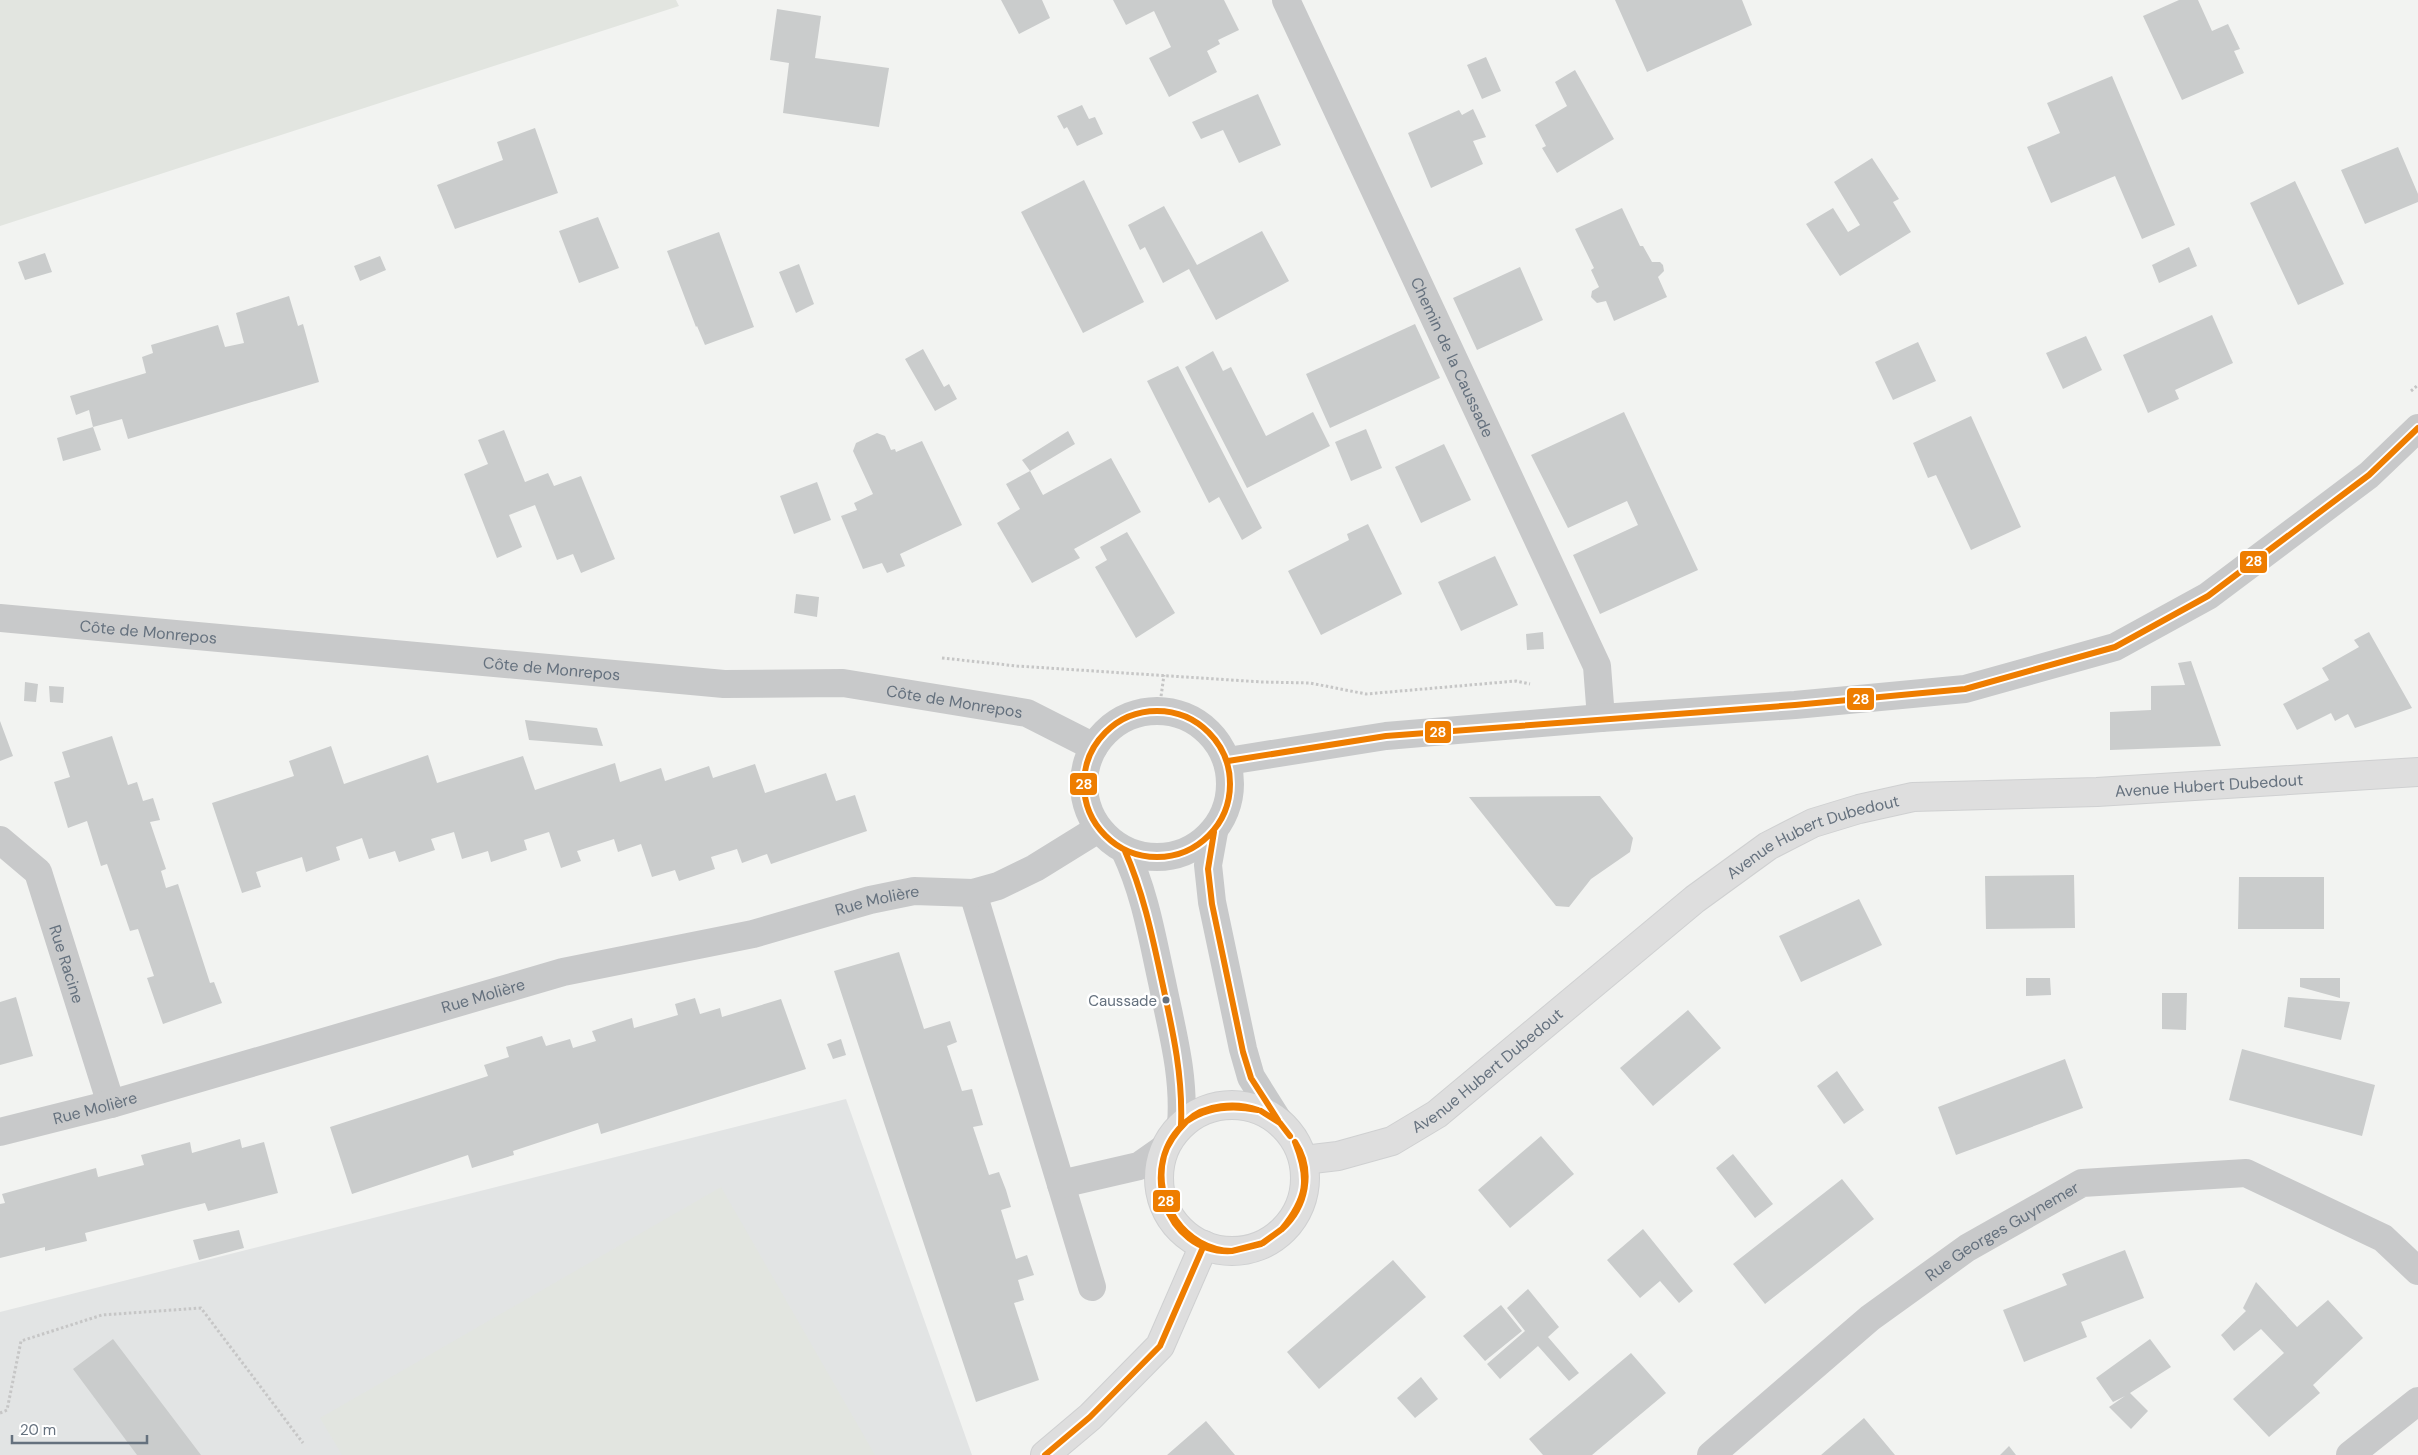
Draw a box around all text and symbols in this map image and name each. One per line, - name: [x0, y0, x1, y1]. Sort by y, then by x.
- street label: Chemin de la Caussade: [1406, 274, 1499, 441]
- line badge: 28: [2239, 550, 2268, 574]
- text: 28: [2246, 552, 2263, 570]
- street label: Côte de Monrepos: [79, 615, 218, 649]
- street label: Côte de Monrepos: [482, 652, 621, 686]
- street label: Côte de Monrepos: [885, 680, 1024, 723]
- line badge: 28: [1846, 687, 1875, 711]
- text: 28: [1853, 690, 1870, 708]
- line badge: 28: [1424, 720, 1452, 744]
- text: 28: [1430, 723, 1447, 741]
- street label: Avenue Hubert Dubedout: [2114, 769, 2304, 802]
- line badge: 28: [1069, 772, 1098, 796]
- text: 28: [1076, 775, 1093, 793]
- street label: Avenue Hubert Dubedout: [1722, 790, 1901, 884]
- street label: Rue Molière: [833, 881, 920, 921]
- street label: Rue Racine: [44, 922, 89, 1006]
- street label: Rue Molière: [439, 974, 527, 1018]
- place label: Caussade: [1088, 991, 1157, 1011]
- marker: Caussade: [1161, 995, 1171, 1005]
- street label: Avenue Hubert Dubedout: [1408, 1004, 1567, 1138]
- street label: Rue Molière: [51, 1087, 140, 1129]
- street label: Rue Georges Guynemer: [1921, 1177, 2083, 1286]
- line badge: 28: [1152, 1189, 1181, 1213]
- text: 28: [1158, 1192, 1175, 1210]
- scale bar: [12, 1412, 148, 1444]
- text: 20 m: [20, 1420, 56, 1440]

